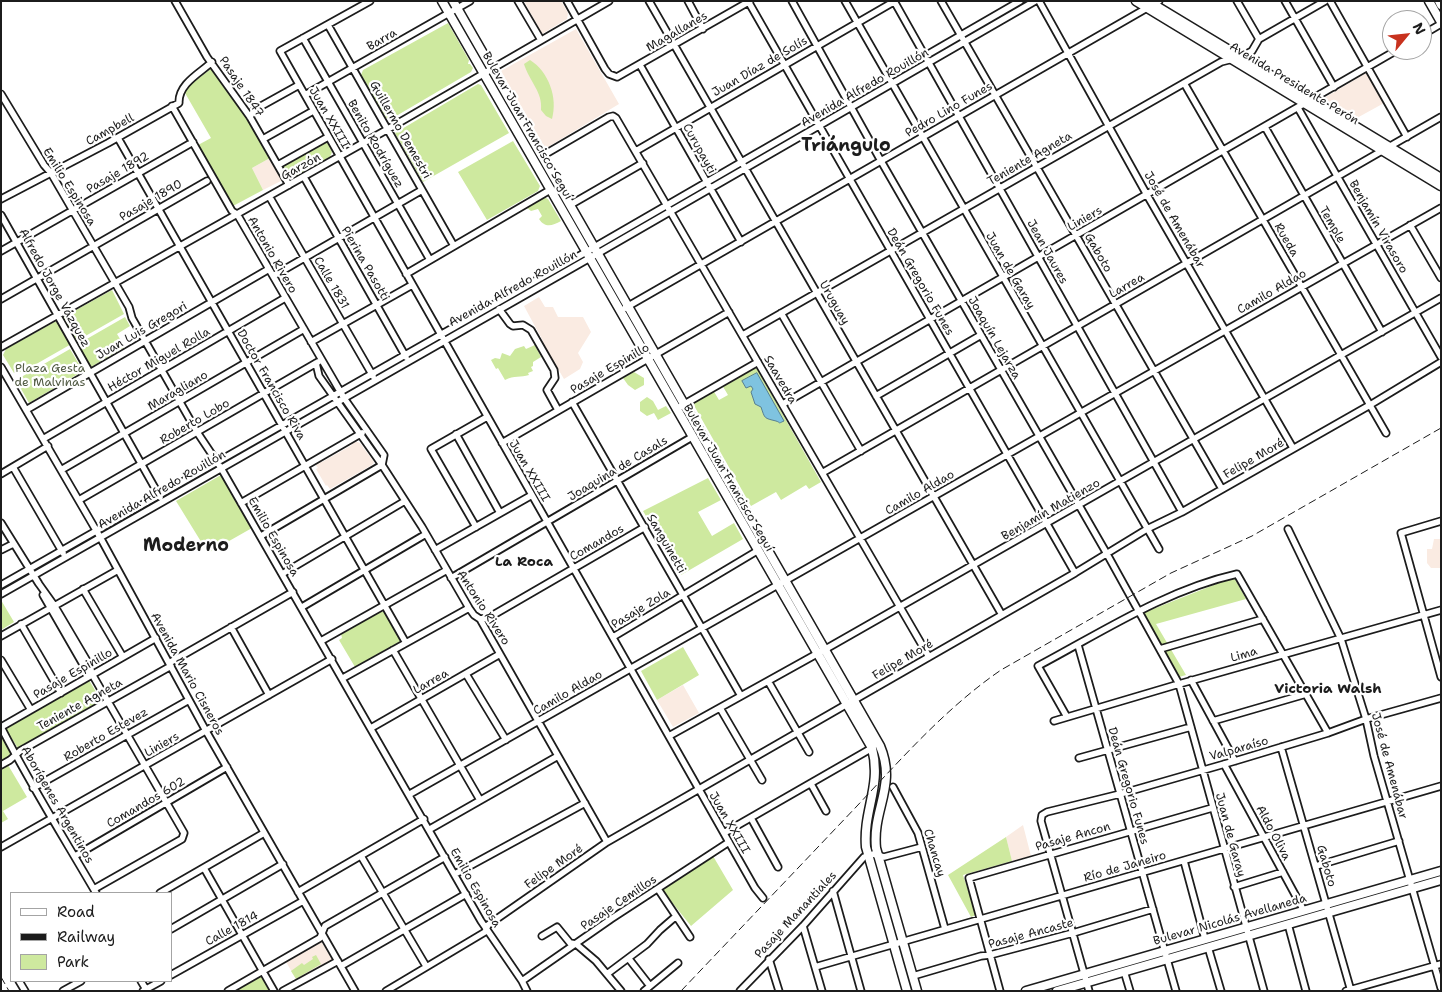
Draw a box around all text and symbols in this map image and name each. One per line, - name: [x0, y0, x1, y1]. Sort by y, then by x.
- street label: Magallanes: [644, 9, 710, 55]
- north arrow: [1382, 10, 1432, 60]
- text: N: [1409, 19, 1430, 38]
- street label: Barra: [365, 26, 399, 54]
- street label: Juan Díaz de Solís: [710, 34, 810, 100]
- street label: Avenida Presidente Perón: [1227, 40, 1361, 128]
- street label: Avenida Alfredo Rouillón: [799, 46, 931, 130]
- street label: Bulevar Juan Francisco Seguí: [479, 49, 575, 203]
- street label: Pasaje 1847: [216, 54, 266, 120]
- street label: Guillermo Demestri: [366, 79, 434, 181]
- street label: Pedro Lino Funes: [903, 79, 995, 141]
- street label: Juan XXIII: [306, 85, 352, 151]
- street label: Benito Rodríguez: [344, 97, 406, 191]
- street label: Campbell: [83, 111, 137, 149]
- street label: Curupayti: [679, 121, 719, 177]
- street label: Teniente Agneta: [985, 129, 1075, 189]
- district label: Triángulo: [801, 135, 891, 157]
- street label: Emilio Espinosa: [39, 145, 99, 229]
- street label: Pasaje 1892: [84, 149, 152, 197]
- street label: Garzón: [279, 150, 323, 184]
- street label: José de Amenábar: [1140, 169, 1208, 271]
- street label: Pasaje 1890: [117, 177, 185, 225]
- street label: Benjamín Virasoro: [1345, 178, 1411, 276]
- street label: Liniers: [1065, 203, 1105, 235]
- street label: Temple: [1316, 204, 1348, 246]
- street label: Antonio Rivero: [244, 214, 300, 296]
- street label: Jean Jaures: [1023, 217, 1071, 287]
- street label: Rueda: [1271, 221, 1301, 259]
- street label: Pierina Pasotti: [338, 224, 392, 304]
- street label: Alfredo Jorge Vázquez: [15, 226, 93, 350]
- street label: Deán Gregorio Funes: [883, 226, 957, 338]
- street label: Juan de Garay: [982, 230, 1038, 312]
- street label: Gaboto: [1081, 231, 1115, 275]
- street label: Avenida Alfredo Rouillón: [446, 248, 580, 330]
- street label: Calle 1831: [310, 254, 352, 312]
- street label: Camilo Aldao: [1235, 266, 1309, 318]
- street label: Larrea: [1107, 270, 1147, 302]
- street label: Uruguay: [816, 278, 852, 328]
- street label: Joaquín Lejarza: [964, 294, 1024, 382]
- street label: Juan Luis Gregori: [94, 299, 190, 363]
- street label: Héctor Miguel Rolla: [105, 325, 213, 395]
- street label: Doctor Francisco Riva: [233, 327, 309, 443]
- street label: Pasaje Espinillo: [568, 341, 652, 397]
- street label: Saavedra: [760, 353, 800, 407]
- park label: Plaza Gesta de Malvinas: [14, 362, 86, 390]
- street label: Maragliano: [145, 368, 211, 414]
- street label: Roberto Lobo: [158, 396, 232, 448]
- street label: Bulevar Juan Francisco Seguí: [680, 401, 776, 555]
- street label: Joaquina de Casals: [566, 434, 670, 504]
- street label: Felipe Moré: [1221, 436, 1287, 482]
- street label: Juan XXIII: [506, 438, 552, 504]
- street label: Avenida Alfredo Rouillón: [96, 448, 228, 532]
- street label: Camilo Aldao: [883, 467, 957, 519]
- street label: Benjamín Matienzo: [999, 476, 1103, 544]
- street label: Emilio Espinosa: [244, 495, 302, 579]
- street label: Sanguinetti: [643, 512, 689, 576]
- street label: Comandos: [567, 522, 627, 564]
- district label: Moderno: [143, 535, 229, 557]
- district label: La Roca: [495, 554, 553, 570]
- street label: Antonio Rivero: [453, 568, 513, 648]
- street label: Pasaje Zola: [609, 586, 673, 632]
- street label: Avenida Mario Cisneros: [147, 610, 227, 738]
- street label: Felipe Moré: [870, 637, 936, 683]
- street label: Lima: [1229, 644, 1259, 666]
- street label: Pasaje Espinillo: [31, 646, 115, 702]
- street label: Larrea: [411, 666, 451, 698]
- street label: Camilo Aldao: [531, 667, 605, 719]
- street label: Teniente Agneta: [35, 676, 125, 734]
- district label: Victoria Walsh: [1274, 681, 1382, 697]
- street label: Roberto Estevez: [61, 705, 151, 765]
- street label: José de Amenábar: [1368, 711, 1410, 821]
- street label: Deán Gregorio Funes: [1104, 726, 1152, 846]
- street label: Liniers: [142, 729, 182, 761]
- street label: Valparaíso: [1208, 734, 1270, 764]
- street label: Aborígenes Argentinos: [18, 744, 96, 866]
- street label: Comandos 602: [104, 775, 188, 831]
- street label: Juan XXIII: [706, 790, 752, 856]
- street label: Juan de Garay: [1212, 791, 1248, 879]
- street label: Aldo Oliva: [1253, 803, 1293, 863]
- street label: Pasaje Ancon: [1034, 819, 1112, 855]
- street label: Chancay: [920, 827, 948, 879]
- street label: Felipe Moré: [522, 842, 586, 892]
- street label: Gaboto: [1313, 843, 1339, 889]
- street label: Emilio Espinosa: [446, 846, 504, 930]
- street label: Río de Janeiro: [1082, 848, 1168, 886]
- street label: Pasaje Manantiales: [752, 869, 840, 961]
- street label: Pasaje Cemillos: [578, 872, 660, 934]
- street label: Bulevar Nicolás Avellaneda: [1152, 891, 1308, 949]
- legend: [10, 892, 172, 982]
- text: Road: [57, 902, 95, 922]
- street label: Calle 1814: [203, 909, 261, 949]
- street label: Pasaje Ancaste: [987, 916, 1075, 952]
- text: Railway: [57, 927, 115, 947]
- text: Park: [57, 952, 89, 972]

